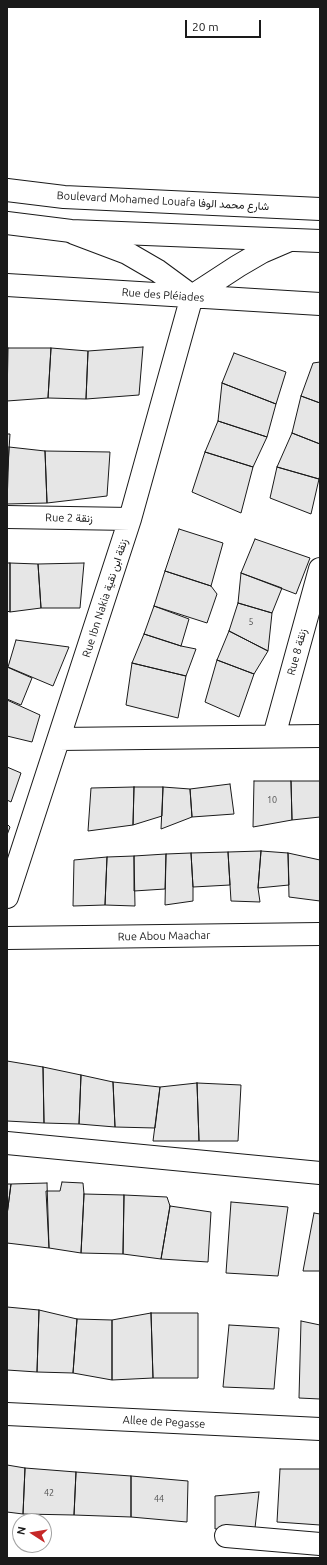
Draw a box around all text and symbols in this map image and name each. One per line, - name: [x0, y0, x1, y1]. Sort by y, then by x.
- scale bar: [187, 12, 263, 38]
- text: 20 m: [192, 20, 219, 33]
- street label: Boulevard Mohamed Louafa شارع محمد الوفا: [56, 189, 270, 213]
- street label: Rue des Pléiades: [121, 286, 205, 304]
- street label: Rue 2 زنقة: [45, 511, 93, 525]
- street label: Rue Ibn Nakia زنقة ابن نقية: [80, 537, 130, 659]
- house number: 5: [248, 617, 254, 627]
- street label: Rue 8 زنقة: [284, 627, 310, 677]
- house number: 10: [267, 795, 277, 805]
- street label: Rue Abou Maachar: [118, 929, 210, 943]
- street label: Allee de Pegasse: [122, 1413, 206, 1431]
- house number: 42: [44, 1488, 54, 1498]
- house number: 44: [154, 1494, 164, 1504]
- north arrow: [12, 1513, 52, 1553]
- text: N: [15, 1525, 28, 1536]

